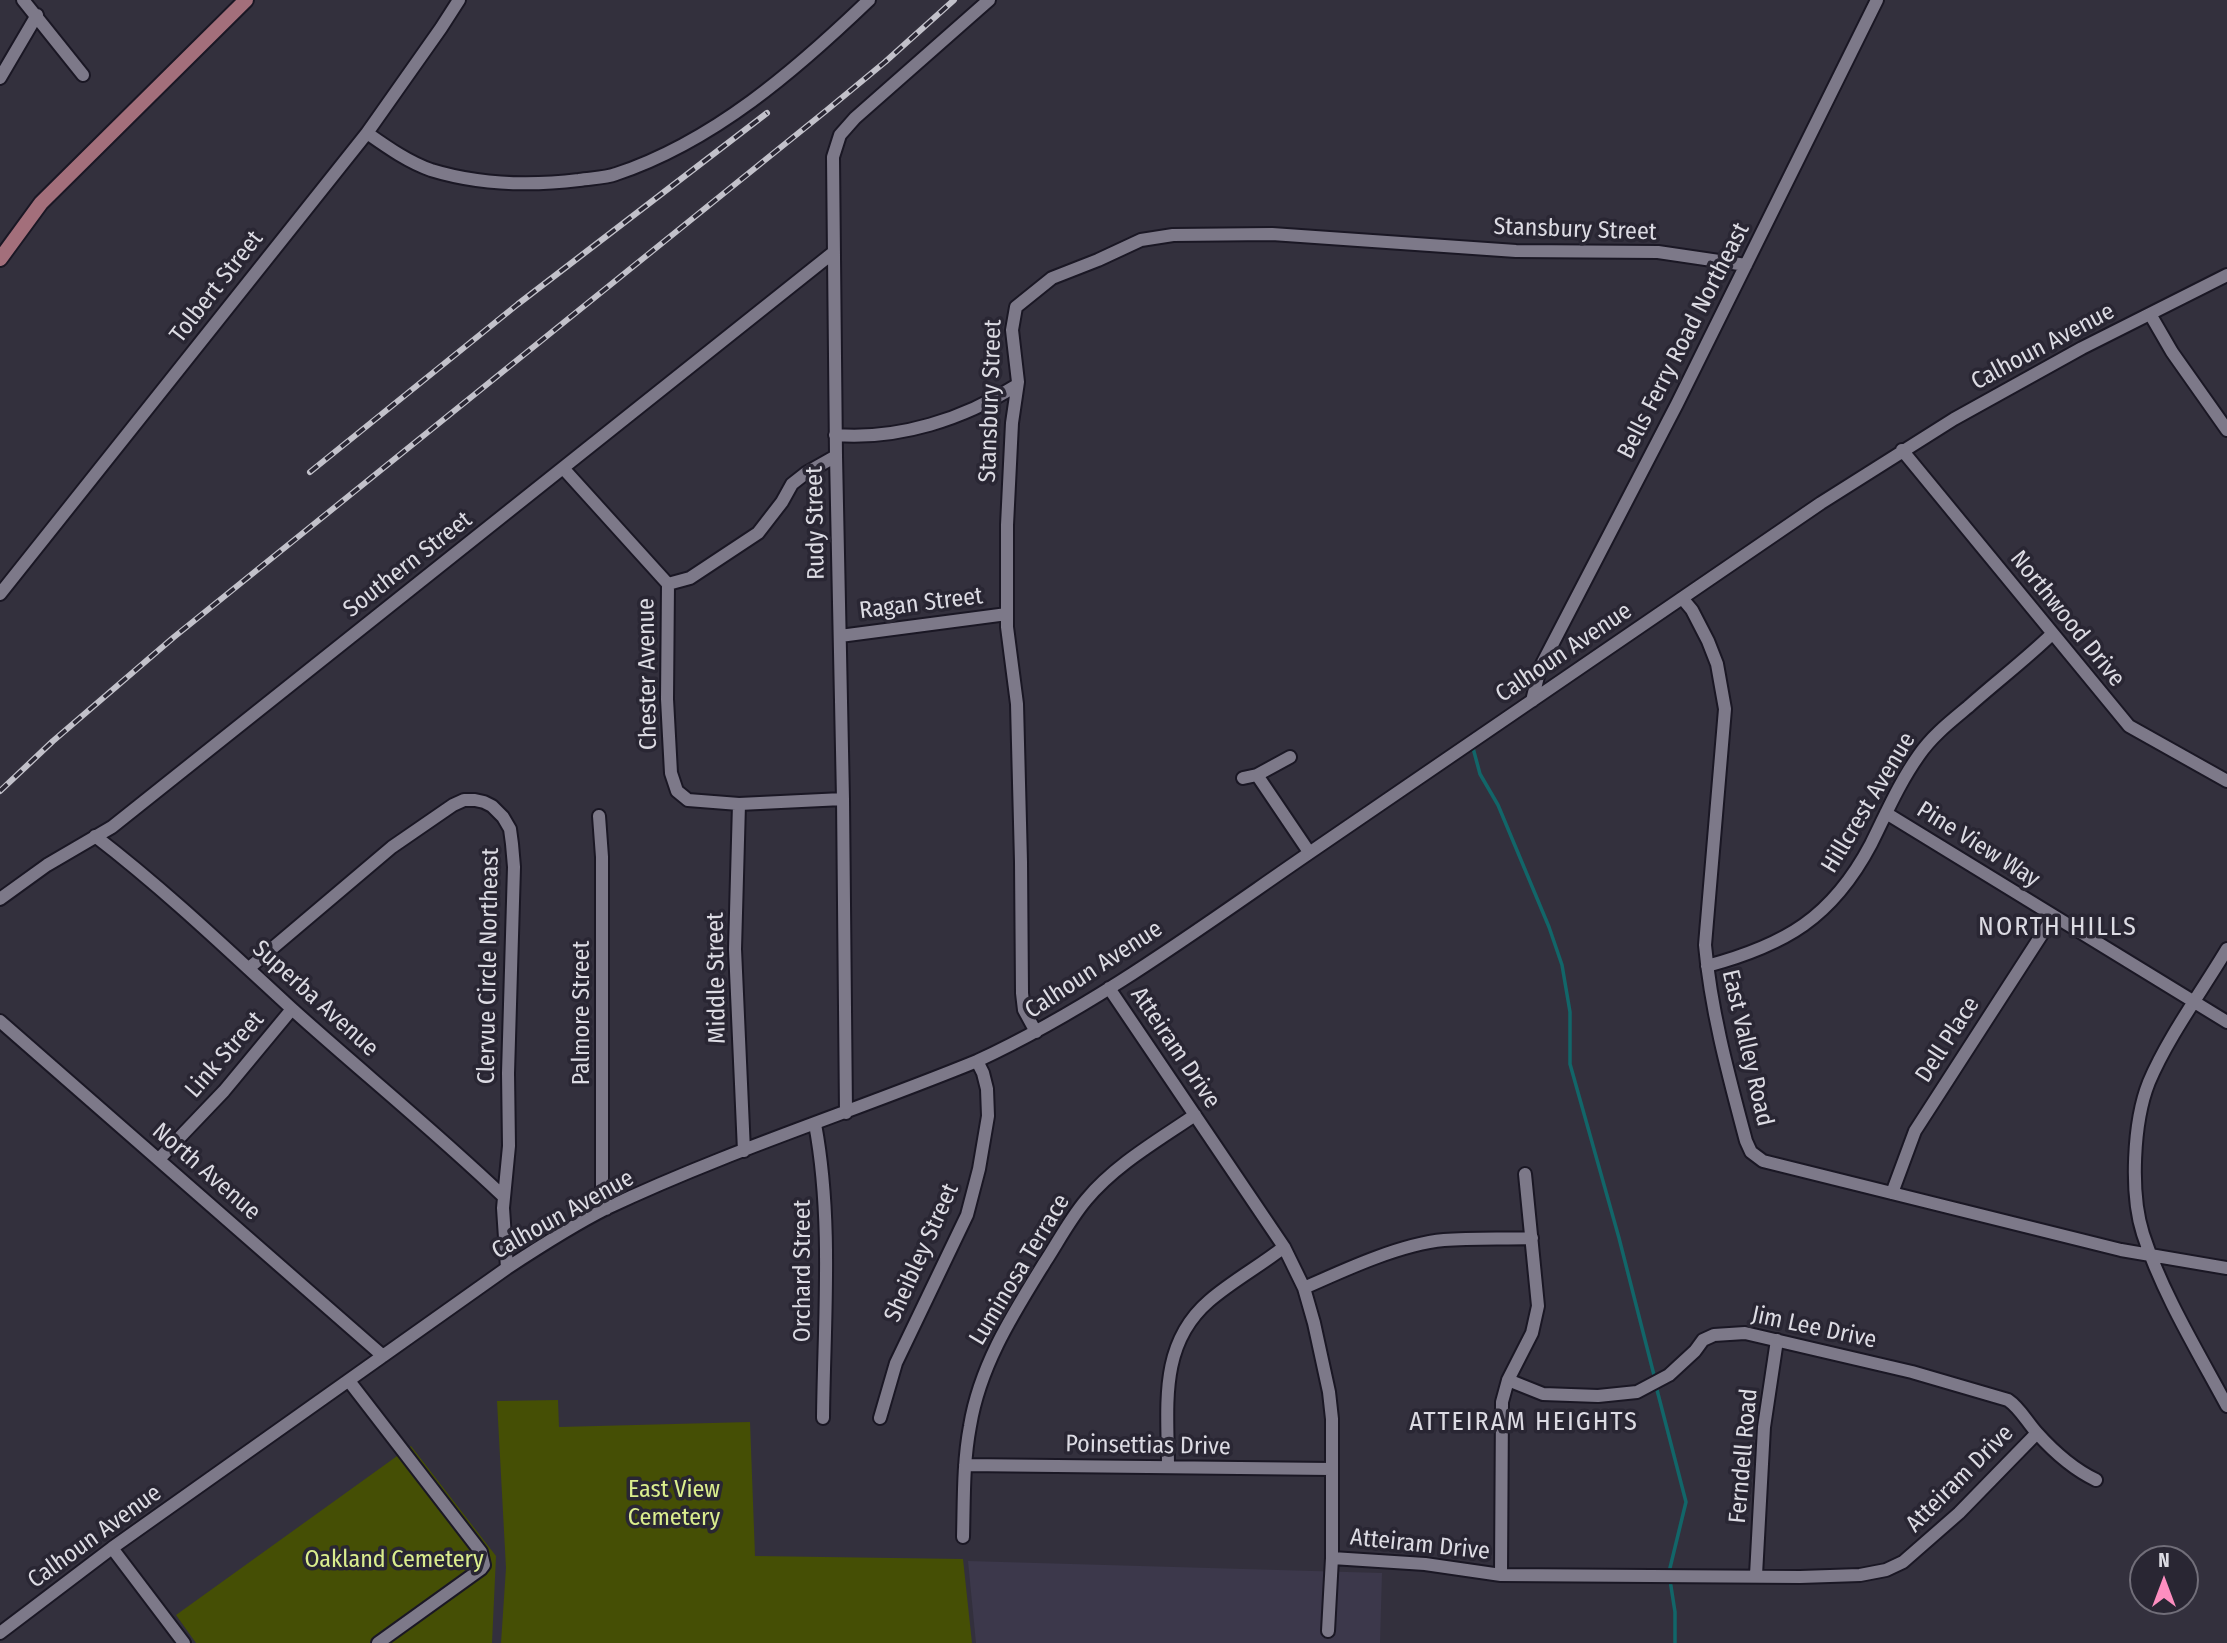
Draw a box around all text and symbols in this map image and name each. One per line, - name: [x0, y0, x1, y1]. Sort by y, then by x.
- street label: Stansbury Street: [1493, 213, 1657, 247]
- street label: Bells Ferry Road Northeast: [1612, 218, 1756, 464]
- street label: Tolbert Street: [164, 225, 270, 349]
- street label: Calhoun Avenue: [1966, 297, 2120, 397]
- street label: Stansbury Street: [974, 319, 1008, 483]
- street label: Rudy Street: [801, 466, 831, 580]
- street label: Southern Street: [338, 506, 478, 624]
- street label: Northwood Drive: [2003, 545, 2131, 693]
- street label: Ragan Street: [858, 582, 984, 626]
- street label: Calhoun Avenue: [1490, 597, 1638, 709]
- street label: Chester Avenue: [632, 598, 664, 750]
- street label: Hillcrest Avenue: [1816, 728, 1922, 878]
- street label: Pine View Way: [1911, 796, 2045, 894]
- street label: Clervue Circle Northeast: [473, 848, 505, 1084]
- street label: Middle Street: [701, 912, 733, 1044]
- district label: NORTH HILLS: [1979, 912, 2137, 944]
- street label: Calhoun Avenue: [1020, 915, 1168, 1025]
- street label: Superba Avenue: [246, 935, 384, 1063]
- street label: Palmore Street: [568, 941, 596, 1085]
- street label: East Valley Road: [1715, 967, 1779, 1129]
- street label: Atteiram Drive: [1124, 982, 1226, 1114]
- street label: Dell Place: [1910, 992, 1986, 1088]
- street label: Link Street: [180, 1006, 270, 1104]
- street label: North Avenue: [146, 1117, 266, 1227]
- street label: Calhoun Avenue: [487, 1164, 639, 1266]
- street label: Sheibley Street: [879, 1179, 965, 1327]
- street label: Luminosa Terrace: [964, 1189, 1076, 1351]
- street label: Orchard Street: [789, 1200, 817, 1342]
- street label: Jim Lee Drive: [1749, 1301, 1879, 1355]
- street label: Ferndell Road: [1724, 1387, 1764, 1525]
- district label: ATTEIRAM HEIGHTS: [1411, 1407, 1637, 1439]
- street label: Atteiram Drive: [1900, 1419, 2020, 1539]
- street label: Poinsettias Drive: [1065, 1430, 1231, 1462]
- park label: East View Cemetery: [628, 1476, 720, 1532]
- street label: Calhoun Avenue: [23, 1479, 167, 1595]
- street label: Atteiram Drive: [1349, 1523, 1491, 1567]
- north arrow: [2129, 1545, 2199, 1615]
- park label: Oakland Cemetery: [304, 1546, 484, 1574]
- text: N: [2158, 1549, 2170, 1572]

